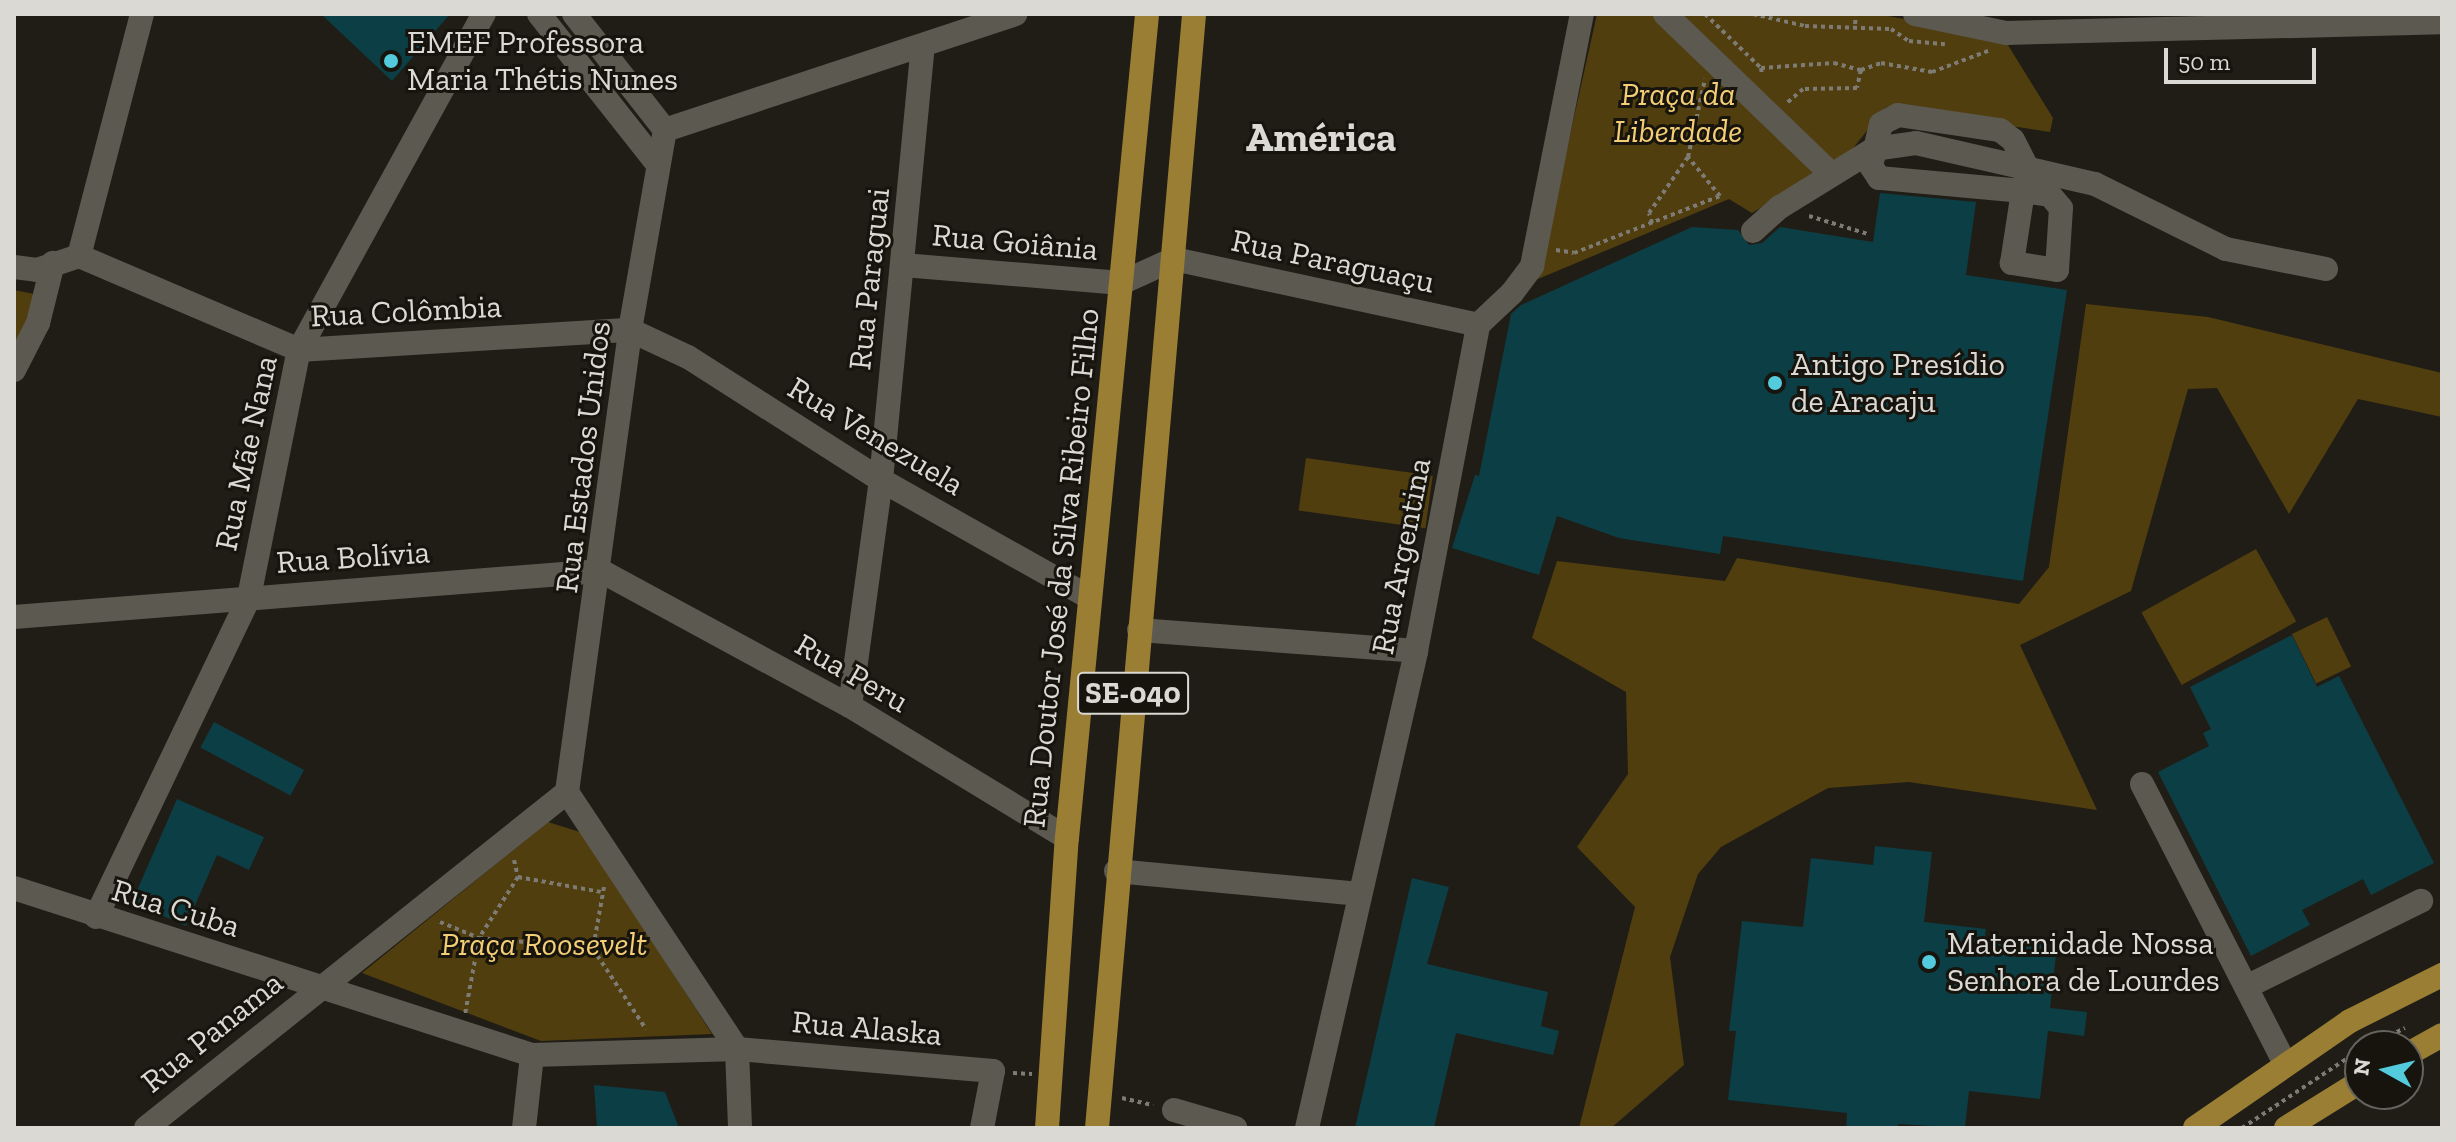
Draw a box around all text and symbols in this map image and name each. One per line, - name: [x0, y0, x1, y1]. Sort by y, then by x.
- place label: EMEF Professora Maria Thétis Nunes: [407, 24, 679, 99]
- scale bar: [2168, 32, 2320, 82]
- text: 50 m: [2178, 47, 2230, 76]
- marker: EMEF Professora Maria Thétis Nunes: [382, 52, 400, 70]
- park label: Praça da Liberdade: [1614, 76, 1742, 151]
- district label: América: [1246, 113, 1396, 161]
- street label: Rua Paraguai: [840, 186, 898, 372]
- street label: Rua Goiânia: [931, 216, 1099, 268]
- street label: Rua Paraguaçu: [1228, 221, 1438, 301]
- street label: Rua Colômbia: [309, 287, 503, 335]
- street label: Rua Doutor José da Silva Ribeiro Filho: [1015, 306, 1107, 830]
- street label: Rua Estados Unidos: [547, 319, 619, 595]
- place label: Antigo Presídio de Aracaju: [1791, 346, 2005, 421]
- street label: Rua Mãe Nana: [207, 352, 285, 554]
- street label: Rua Venezuela: [781, 368, 971, 504]
- marker: Antigo Presídio de Aracaju: [1766, 374, 1784, 392]
- street label: Rua Argentina: [1363, 454, 1439, 658]
- street label: Rua Bolívia: [275, 532, 431, 582]
- street label: Rua Peru: [788, 625, 916, 721]
- road number: SE-040: [1077, 667, 1189, 719]
- street label: Rua Cuba: [107, 870, 245, 946]
- park label: Praça Roosevelt: [441, 925, 647, 963]
- place label: Maternidade Nossa Senhora de Lourdes: [1947, 925, 2220, 1000]
- marker: Maternidade Nossa Senhora de Lourdes: [1918, 951, 1940, 973]
- street label: Rua Panama: [134, 963, 290, 1101]
- street label: Rua Alaska: [790, 1002, 944, 1054]
- north arrow: [2344, 1030, 2424, 1110]
- text: N: [2347, 1057, 2376, 1077]

